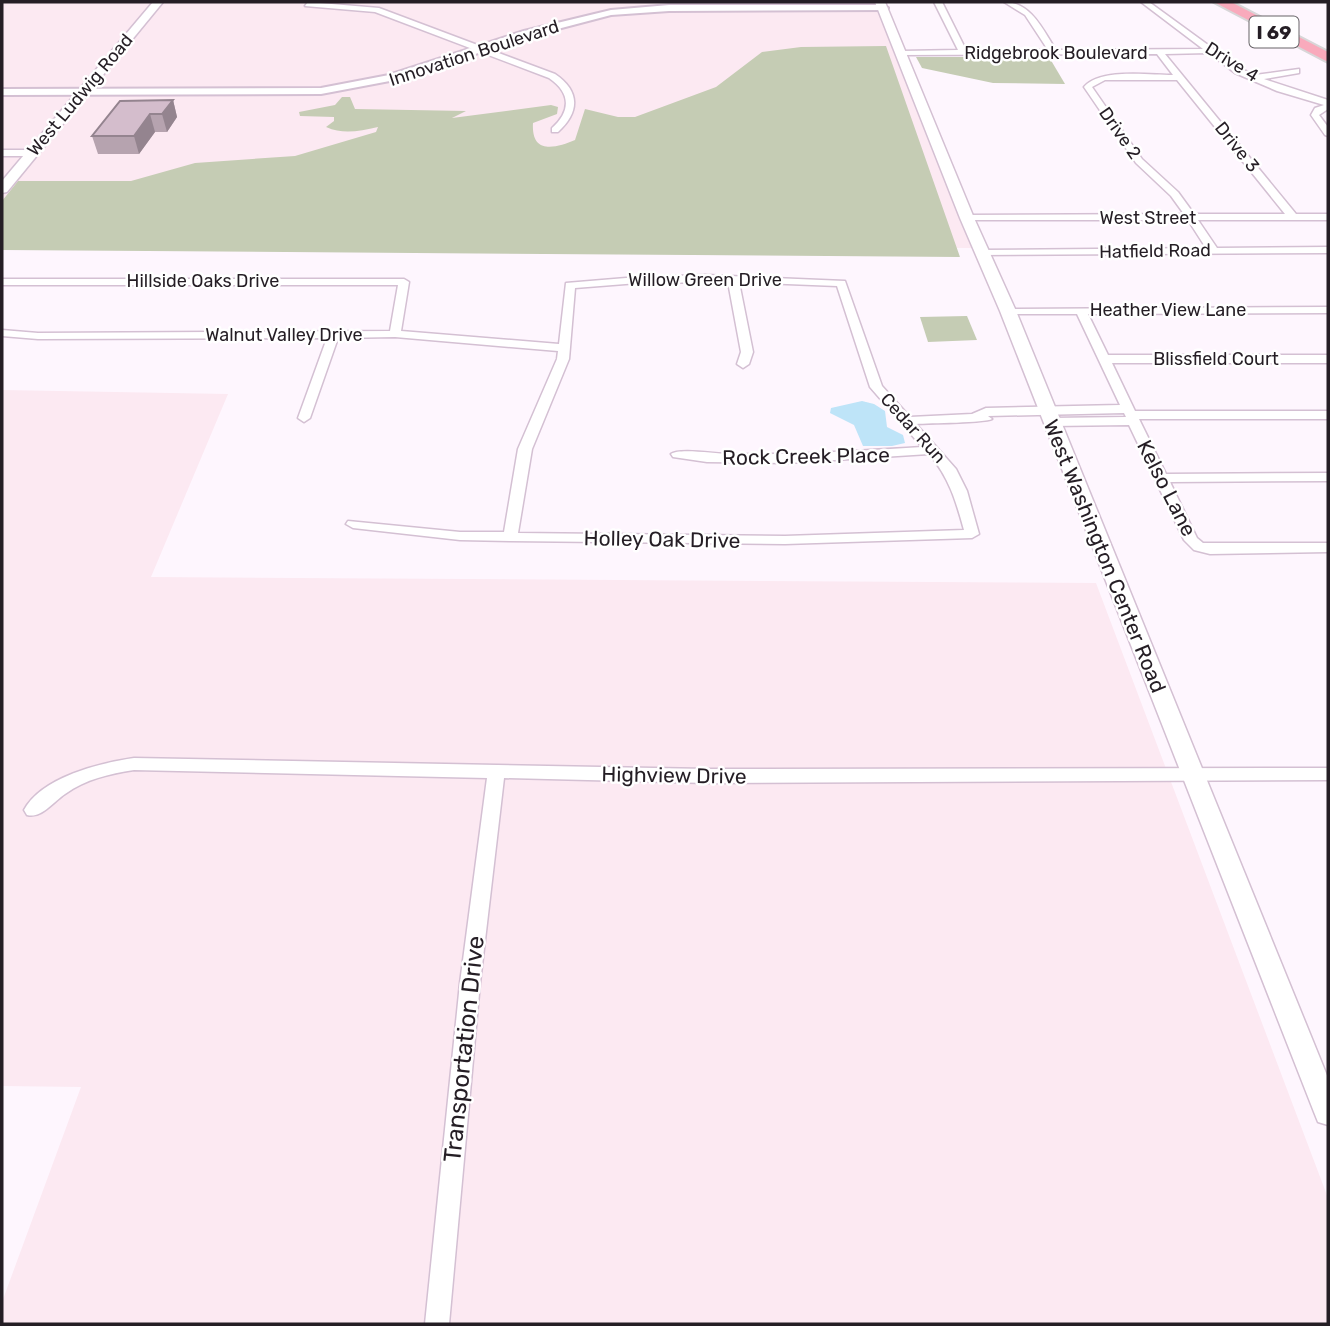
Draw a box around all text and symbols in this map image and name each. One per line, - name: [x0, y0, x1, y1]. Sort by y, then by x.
- street label: Innovation Boulevard: [386, 15, 562, 91]
- road number: I 69: [1250, 16, 1298, 48]
- street label: West Ludwig Road: [22, 29, 138, 161]
- street label: Drive 4: [1201, 37, 1263, 87]
- street label: Ridgebrook Boulevard: [964, 42, 1148, 64]
- street label: Drive 2: [1094, 103, 1146, 163]
- street label: Drive 3: [1210, 117, 1264, 177]
- street label: West Street: [1100, 207, 1196, 229]
- street label: Hatfield Road: [1099, 239, 1211, 263]
- street label: Willow Green Drive: [628, 269, 782, 291]
- street label: Hillside Oaks Drive: [127, 270, 279, 292]
- street label: Heather View Lane: [1090, 299, 1246, 321]
- street label: Walnut Valley Drive: [205, 324, 363, 346]
- street label: Blissfield Court: [1153, 348, 1279, 370]
- street label: Cedar Run: [876, 388, 950, 468]
- street label: West Washington Center Road: [1039, 416, 1171, 696]
- street label: Kelso Lane: [1132, 436, 1202, 540]
- street label: Rock Creek Place: [722, 442, 890, 470]
- street label: Holley Oak Drive: [583, 525, 741, 553]
- street label: Highview Drive: [601, 761, 747, 789]
- street label: Transportation Drive: [438, 934, 490, 1164]

